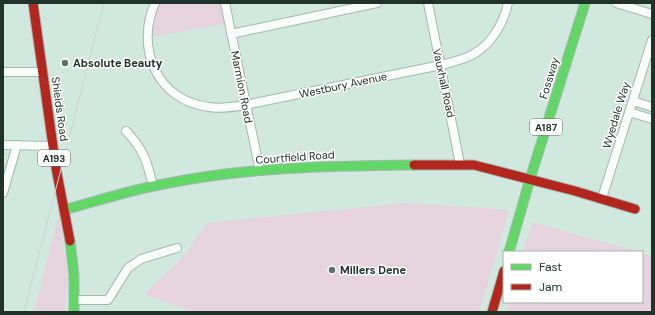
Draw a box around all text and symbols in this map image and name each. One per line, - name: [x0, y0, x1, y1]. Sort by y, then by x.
- street label: Vauxhall Road: [430, 47, 458, 119]
- street label: Marmion Road: [228, 50, 256, 124]
- street label: Fossway: [536, 55, 562, 101]
- place label: Absolute Beauty: [73, 56, 163, 70]
- marker: Absolute Beauty: [60, 58, 70, 68]
- street label: Westbury Avenue: [298, 69, 388, 101]
- street label: Shields Road: [49, 76, 71, 142]
- street label: Wyedale Way: [599, 80, 633, 150]
- road number: A187: [530, 119, 562, 135]
- street label: Courtfield Road: [255, 147, 335, 167]
- road number: A193: [38, 150, 70, 166]
- legend: [503, 251, 643, 303]
- text: Fast: [539, 259, 562, 275]
- place label: Millers Dene: [340, 263, 406, 277]
- marker: Millers Dene: [327, 265, 337, 275]
- text: Jam: [539, 279, 562, 295]

